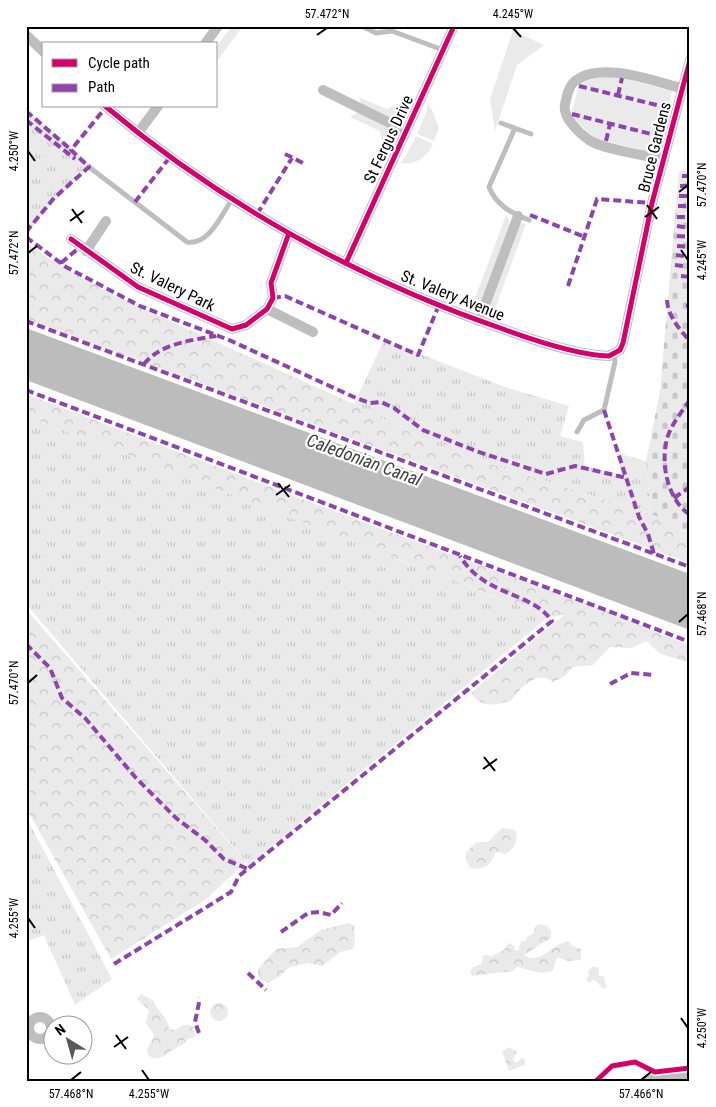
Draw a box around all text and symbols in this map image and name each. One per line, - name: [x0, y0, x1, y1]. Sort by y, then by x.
- text: 57.472°N: [305, 7, 349, 21]
- text: 4.245°W: [493, 7, 533, 21]
- legend: [42, 42, 218, 108]
- text: Cycle path: [88, 54, 150, 72]
- text: Path: [88, 78, 115, 96]
- street label: St Fergus Drive: [360, 92, 417, 186]
- street label: Bruce Gardens: [634, 100, 675, 194]
- text: 4.250°W: [7, 131, 21, 171]
- text: 57.470°N: [695, 163, 709, 207]
- text: 57.472°N: [7, 231, 21, 275]
- text: 4.245°W: [695, 240, 709, 280]
- street label: St. Valery Park: [127, 258, 219, 316]
- street label: St. Valery Avenue: [398, 266, 507, 325]
- water label: Caledonian Canal: [304, 429, 425, 490]
- text: 57.468°N: [695, 592, 709, 636]
- text: 57.470°N: [7, 661, 21, 705]
- text: 4.255°W: [7, 898, 21, 938]
- text: 4.250°W: [695, 1008, 709, 1048]
- north arrow: [42, 1014, 92, 1064]
- text: N: [52, 1021, 68, 1039]
- text: 57.468°N: [49, 1087, 93, 1101]
- text: 4.255°W: [129, 1087, 169, 1101]
- text: 57.466°N: [619, 1087, 663, 1101]

